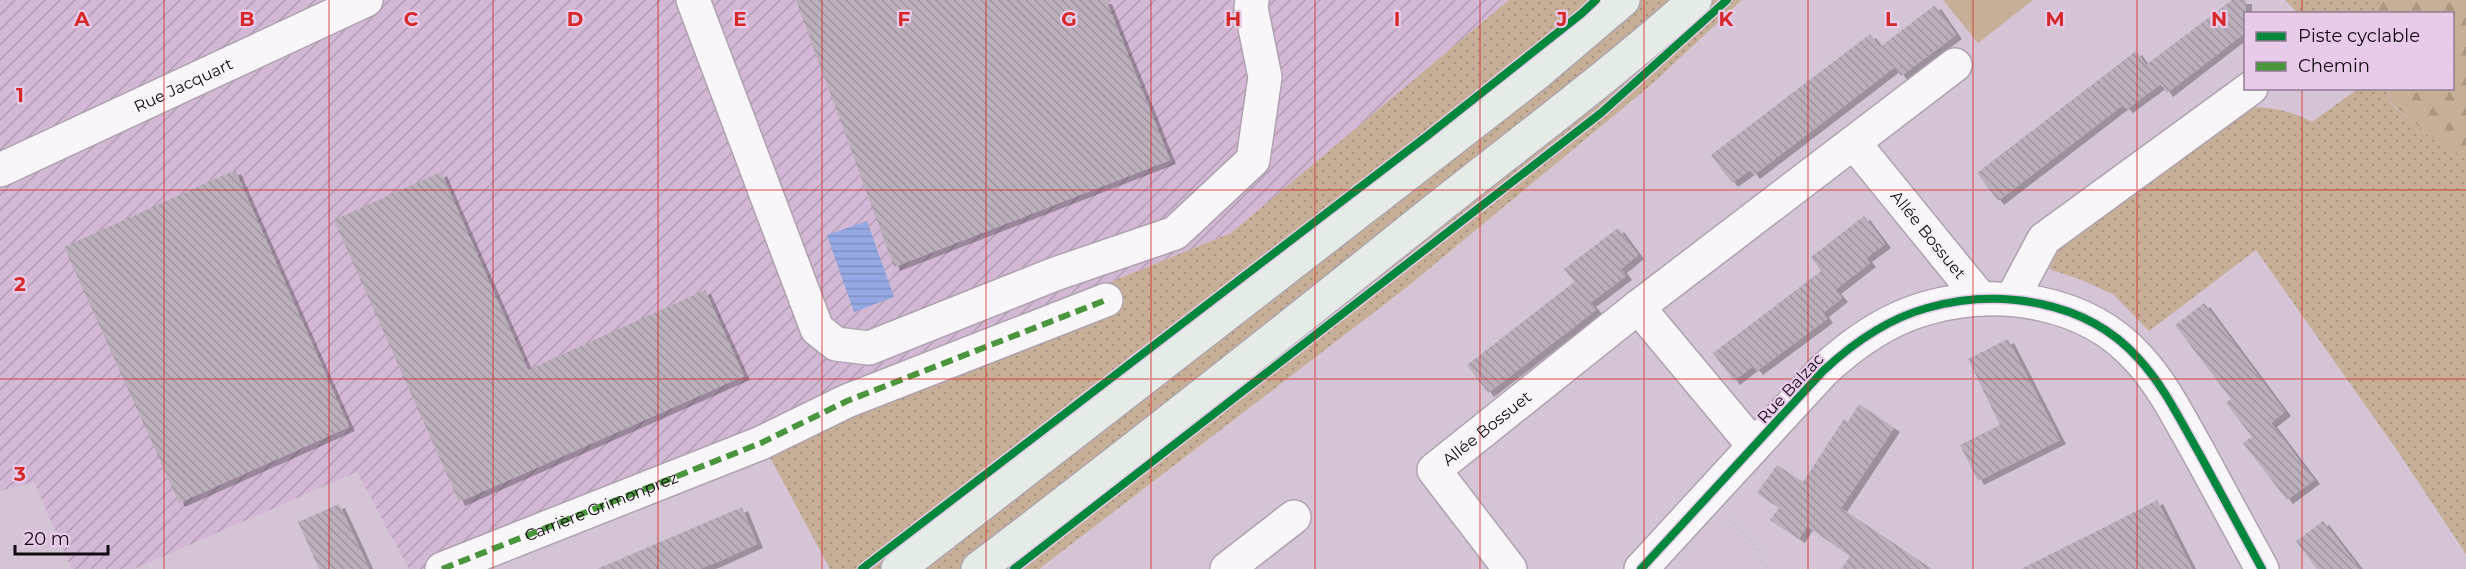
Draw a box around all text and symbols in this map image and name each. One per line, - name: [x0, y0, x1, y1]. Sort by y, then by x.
- text: A: [73, 7, 90, 31]
- text: B: [239, 7, 255, 31]
- text: C: [404, 7, 419, 31]
- text: D: [567, 7, 583, 31]
- text: E: [733, 7, 747, 31]
- text: F: [898, 7, 911, 31]
- text: G: [1061, 7, 1077, 31]
- text: H: [1225, 7, 1241, 31]
- text: I: [1394, 7, 1400, 31]
- text: J: [1556, 7, 1567, 31]
- text: K: [1719, 7, 1735, 31]
- text: L: [1885, 7, 1897, 31]
- text: M: [2045, 7, 2065, 31]
- text: N: [2211, 7, 2227, 31]
- legend: [2244, 12, 2454, 90]
- text: Piste cyclable: [2298, 25, 2420, 47]
- street label: Rue Jacquart: [131, 54, 236, 116]
- text: Chemin: [2298, 55, 2370, 77]
- text: 1: [16, 83, 24, 107]
- street label: Allée Bossuet: [1887, 187, 1970, 283]
- text: 2: [14, 272, 26, 296]
- street label: Rue Balzac: [1753, 349, 1828, 427]
- street label: Allée Bossuet: [1439, 387, 1535, 470]
- text: 3: [13, 462, 26, 486]
- street label: Carrière Grimonprez: [522, 468, 681, 545]
- scale bar: [15, 518, 108, 556]
- text: 20 m: [24, 528, 70, 550]

